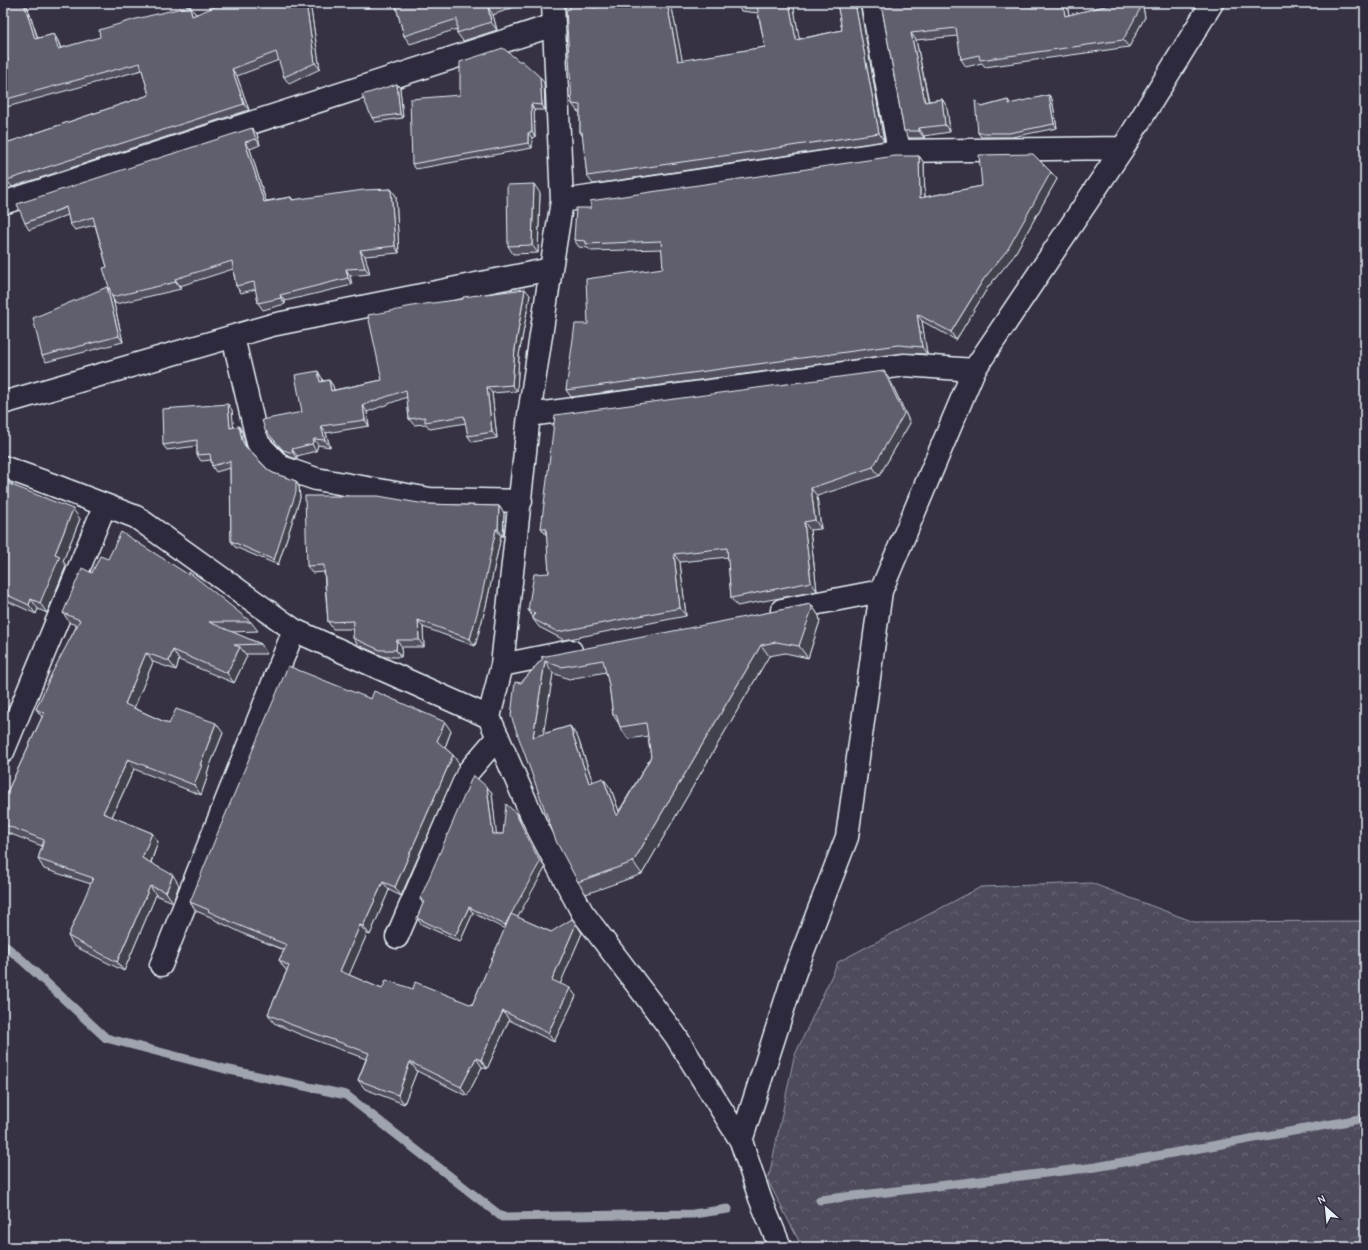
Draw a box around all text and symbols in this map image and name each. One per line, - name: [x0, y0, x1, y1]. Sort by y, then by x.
- north arrow: [1306, 1188, 1346, 1228]
- text: N: [1316, 1192, 1328, 1207]

